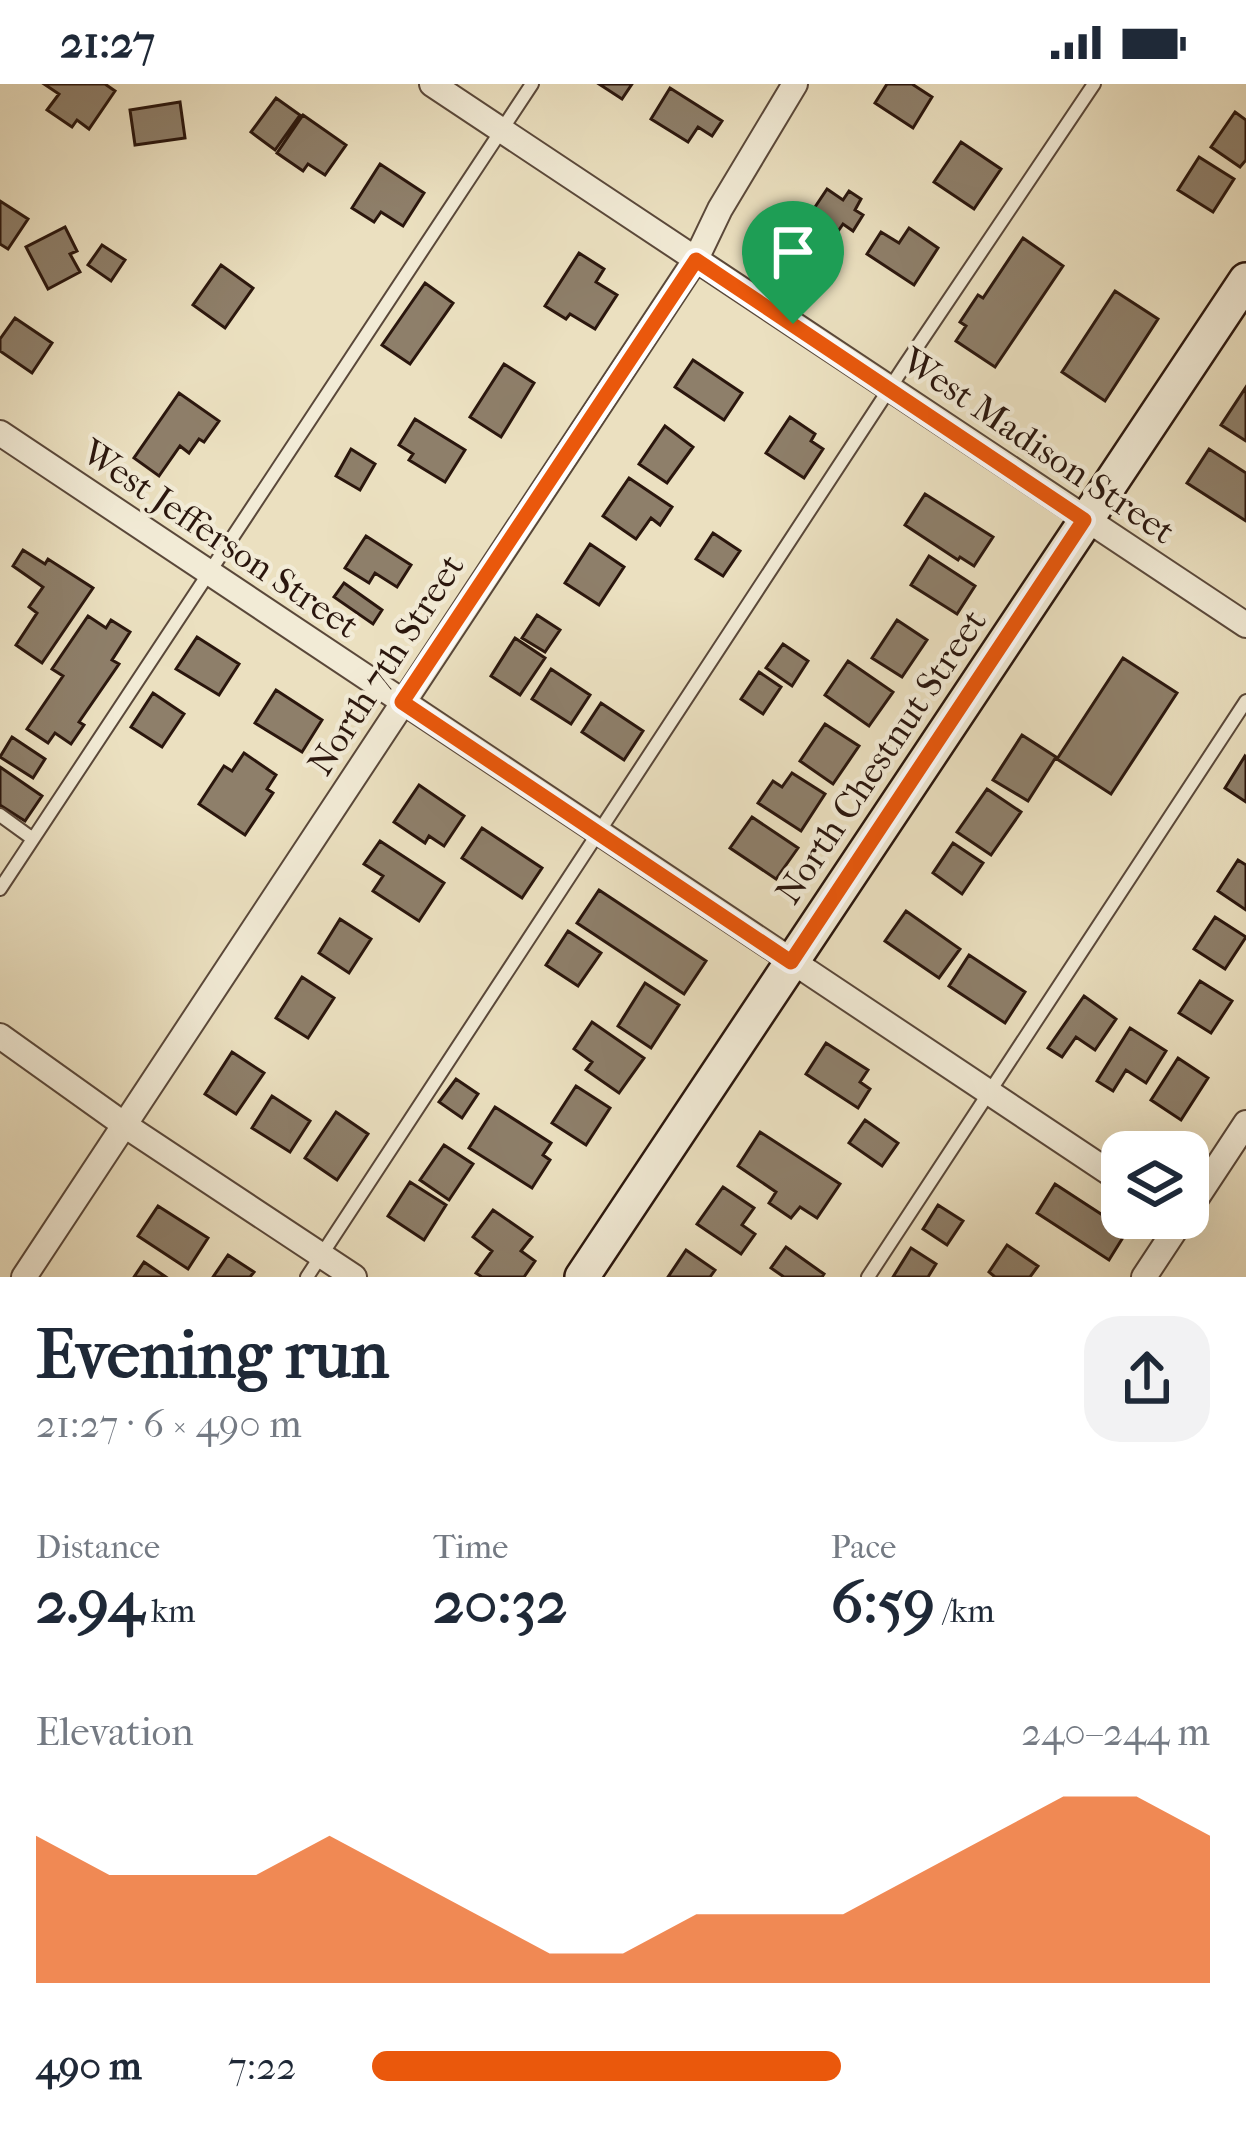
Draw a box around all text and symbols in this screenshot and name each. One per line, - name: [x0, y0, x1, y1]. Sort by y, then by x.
- text: 21:27: [60, 16, 155, 69]
- pin: [742, 201, 844, 324]
- icon: arrive: [760, 219, 826, 285]
- street label: West Madison Street: [893, 339, 1183, 553]
- street label: West Jefferson Street: [73, 430, 367, 647]
- street label: North 7th Street: [299, 546, 473, 783]
- street label: North Chestnut Street: [767, 601, 995, 912]
- map controls: [1101, 1131, 1209, 1239]
- button: layers: [1101, 1131, 1209, 1239]
- button: share: [1084, 1316, 1210, 1442]
- text: Evening run: [36, 1317, 389, 1394]
- text: 21:27 · 6 × 490 m: [36, 1401, 302, 1447]
- text: Distance: [36, 1528, 160, 1567]
- text: Time: [433, 1528, 508, 1567]
- text: Pace: [831, 1528, 896, 1567]
- text: 2.94: [36, 1567, 144, 1638]
- text: 20:32: [433, 1567, 567, 1638]
- text: 6:59: [831, 1567, 935, 1638]
- text: km: [144, 1592, 195, 1631]
- text: /km: [935, 1592, 995, 1631]
- text: Elevation: [36, 1709, 194, 1755]
- text: 240–244 m: [1021, 1709, 1210, 1755]
- text: 490 m: [36, 2043, 142, 2089]
- text: 7:22: [228, 2043, 296, 2089]

